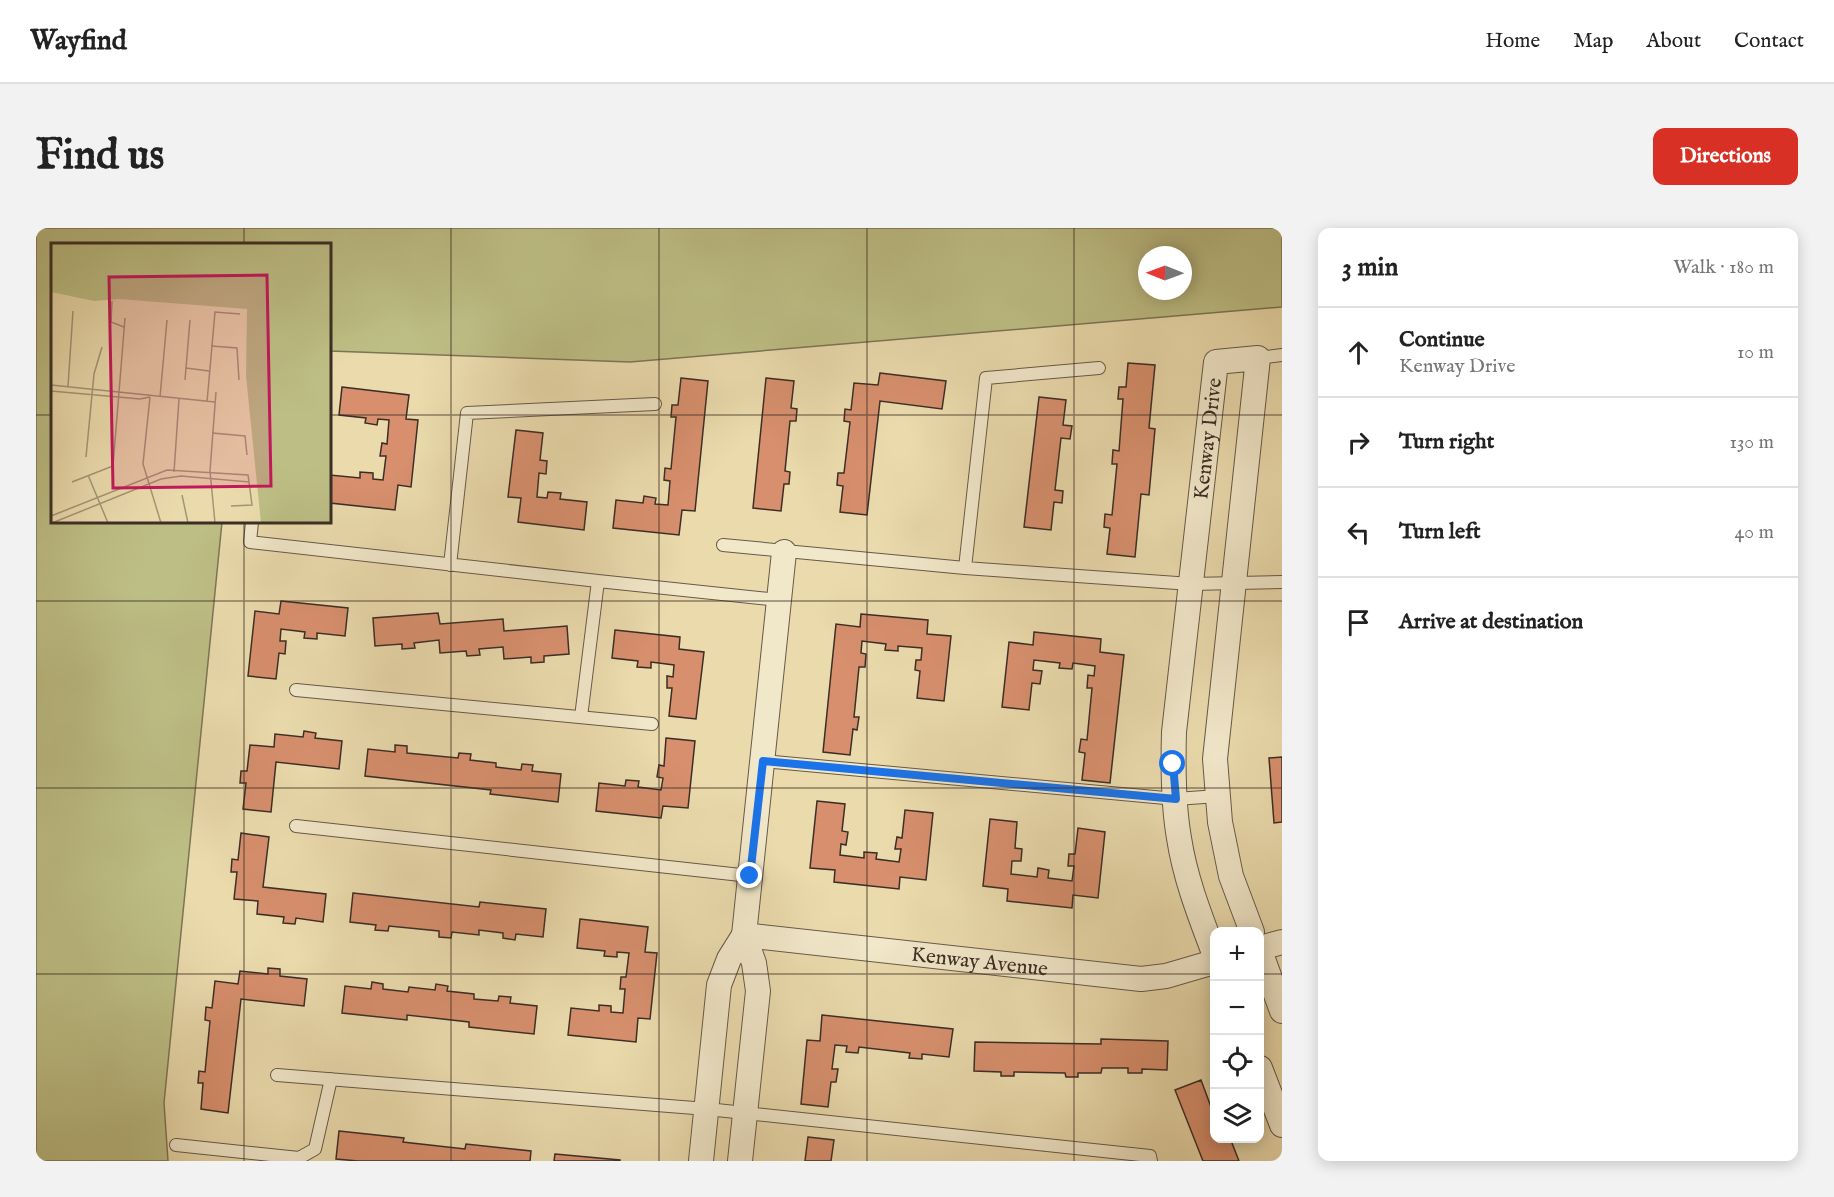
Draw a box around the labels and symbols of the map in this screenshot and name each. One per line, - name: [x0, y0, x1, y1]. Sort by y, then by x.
- inset map: [51, 243, 332, 524]
- north arrow: [1138, 246, 1192, 300]
- street label: Kenway Drive: [1188, 376, 1229, 501]
- route start: [1159, 750, 1185, 776]
- route end: [736, 862, 762, 888]
- street label: Kenway Avenue: [910, 942, 1050, 984]

